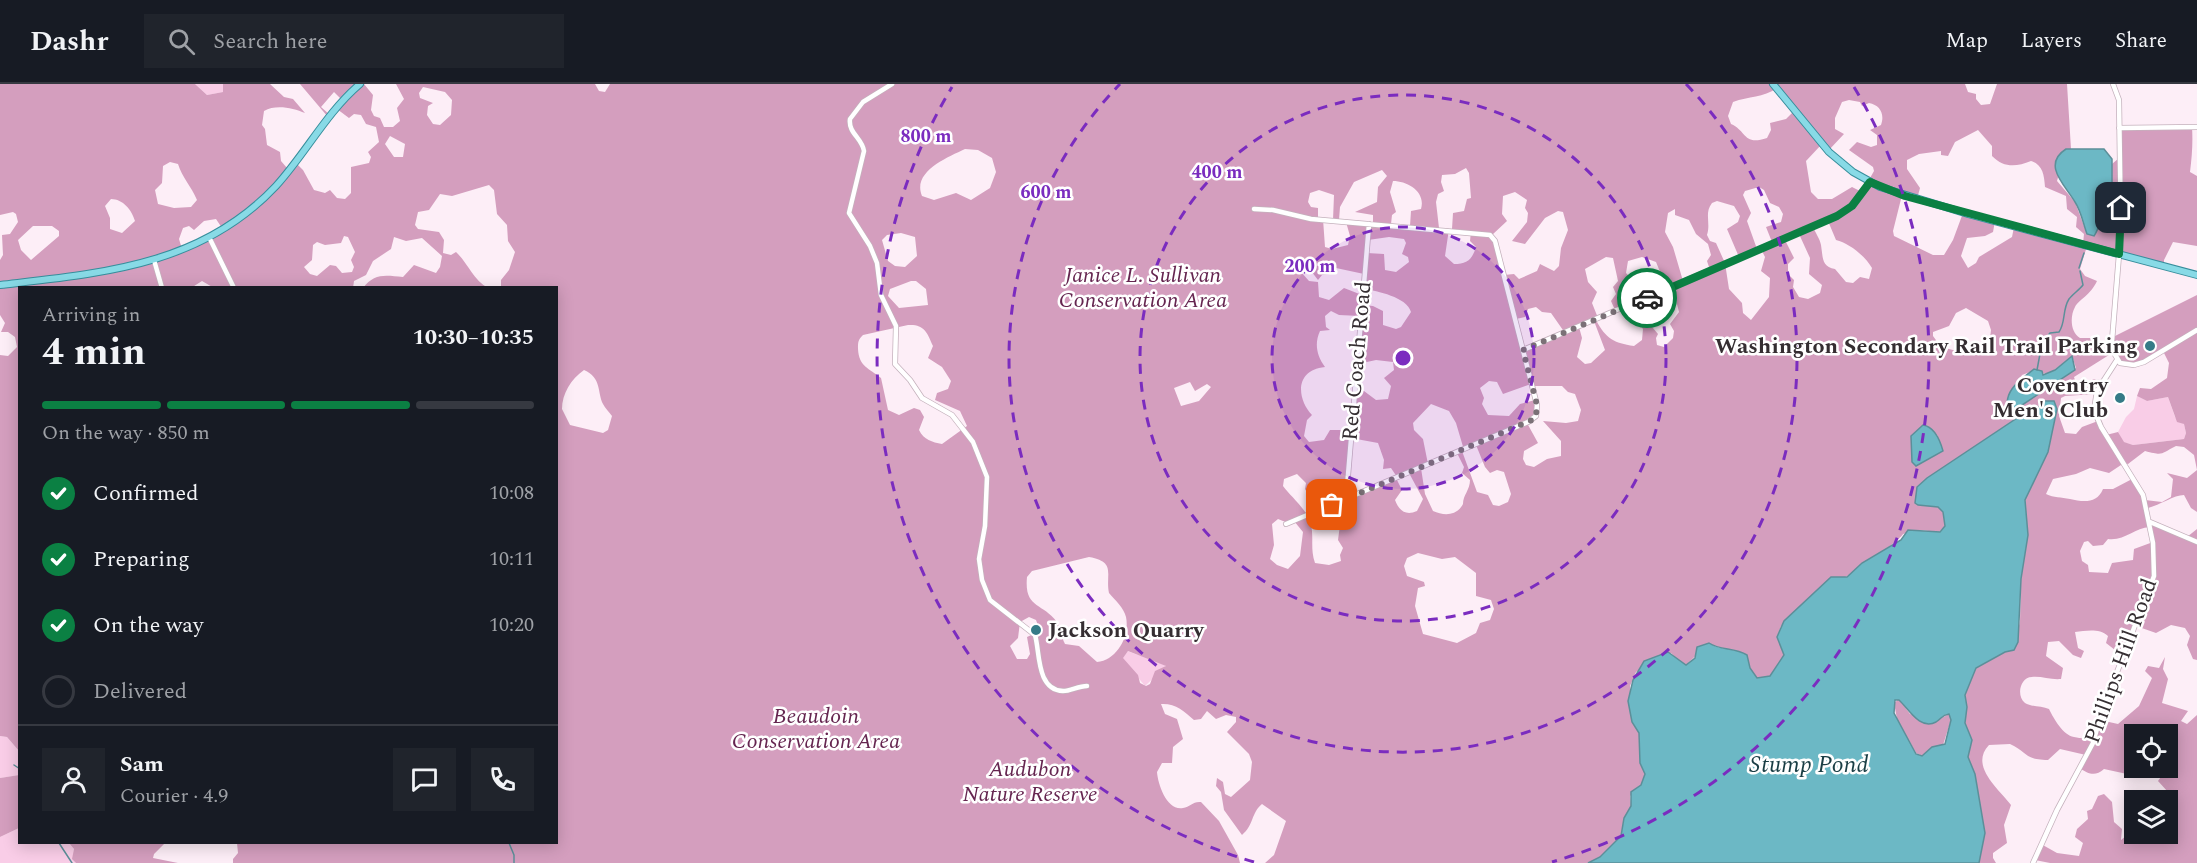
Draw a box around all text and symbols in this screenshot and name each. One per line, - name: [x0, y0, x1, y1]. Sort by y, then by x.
- search box: [144, 14, 564, 68]
- text: Dashr: [30, 20, 108, 63]
- icon: search: [165, 25, 198, 58]
- text: Search here: [213, 25, 327, 58]
- text: Map: [1946, 25, 1988, 57]
- text: Layers: [2021, 25, 2082, 57]
- text: Share: [2115, 25, 2167, 57]
- text: 800 m: [900, 123, 952, 150]
- text: 400 m: [1191, 159, 1243, 186]
- text: 600 m: [1020, 179, 1072, 206]
- pin: [2095, 182, 2146, 233]
- icon: home: [2104, 191, 2137, 224]
- text: 200 m: [1284, 253, 1336, 280]
- park label: Janice L. Sullivan Conservation Area: [1059, 259, 1227, 317]
- courier: [1617, 268, 1677, 328]
- street label: Red Coach Road: [1334, 280, 1380, 442]
- icon: car: [1631, 282, 1664, 315]
- text: Arriving in: [42, 300, 140, 330]
- text: 10:30–10:35: [412, 321, 534, 354]
- text: 4 min: [42, 323, 146, 382]
- place label: Washington Secondary Rail Trail Parking: [1715, 330, 2138, 363]
- marker: Washington Secondary Rail Trail Parking: [2143, 339, 2157, 353]
- centre of rings: [1393, 348, 1413, 368]
- place label: Coventry Men's Club: [1992, 369, 2110, 427]
- marker: Coventry Men's Club: [2113, 391, 2127, 405]
- text: On the way · 850 m: [42, 418, 210, 448]
- icon: check: [42, 477, 75, 510]
- text: Confirmed: [93, 477, 199, 510]
- text: 10:08: [489, 478, 534, 508]
- pin: [1306, 479, 1357, 530]
- icon: bag: [1315, 488, 1348, 521]
- icon: check: [42, 543, 75, 576]
- text: Preparing: [93, 543, 190, 576]
- text: 10:11: [489, 544, 534, 574]
- street label: Phillips Hill Road: [2076, 574, 2166, 748]
- icon: check: [42, 609, 75, 642]
- text: On the way: [93, 609, 204, 642]
- text: 10:20: [489, 610, 534, 640]
- place label: Jackson Quarry: [1048, 614, 1205, 647]
- marker: Jackson Quarry: [1029, 623, 1043, 637]
- text: Delivered: [93, 675, 187, 708]
- park label: Beaudoin Conservation Area: [732, 700, 900, 758]
- map controls: [2124, 724, 2178, 844]
- button: locate: [2124, 724, 2178, 778]
- water label: Stump Pond: [1749, 747, 1869, 783]
- button: person: [42, 748, 105, 811]
- text: Sam: [120, 748, 164, 781]
- button: chat: [393, 748, 456, 811]
- button: phone: [471, 748, 534, 811]
- park label: Audubon Nature Reserve: [962, 753, 1098, 811]
- text: Courier · 4.9: [120, 781, 228, 811]
- button: layers: [2124, 790, 2178, 844]

